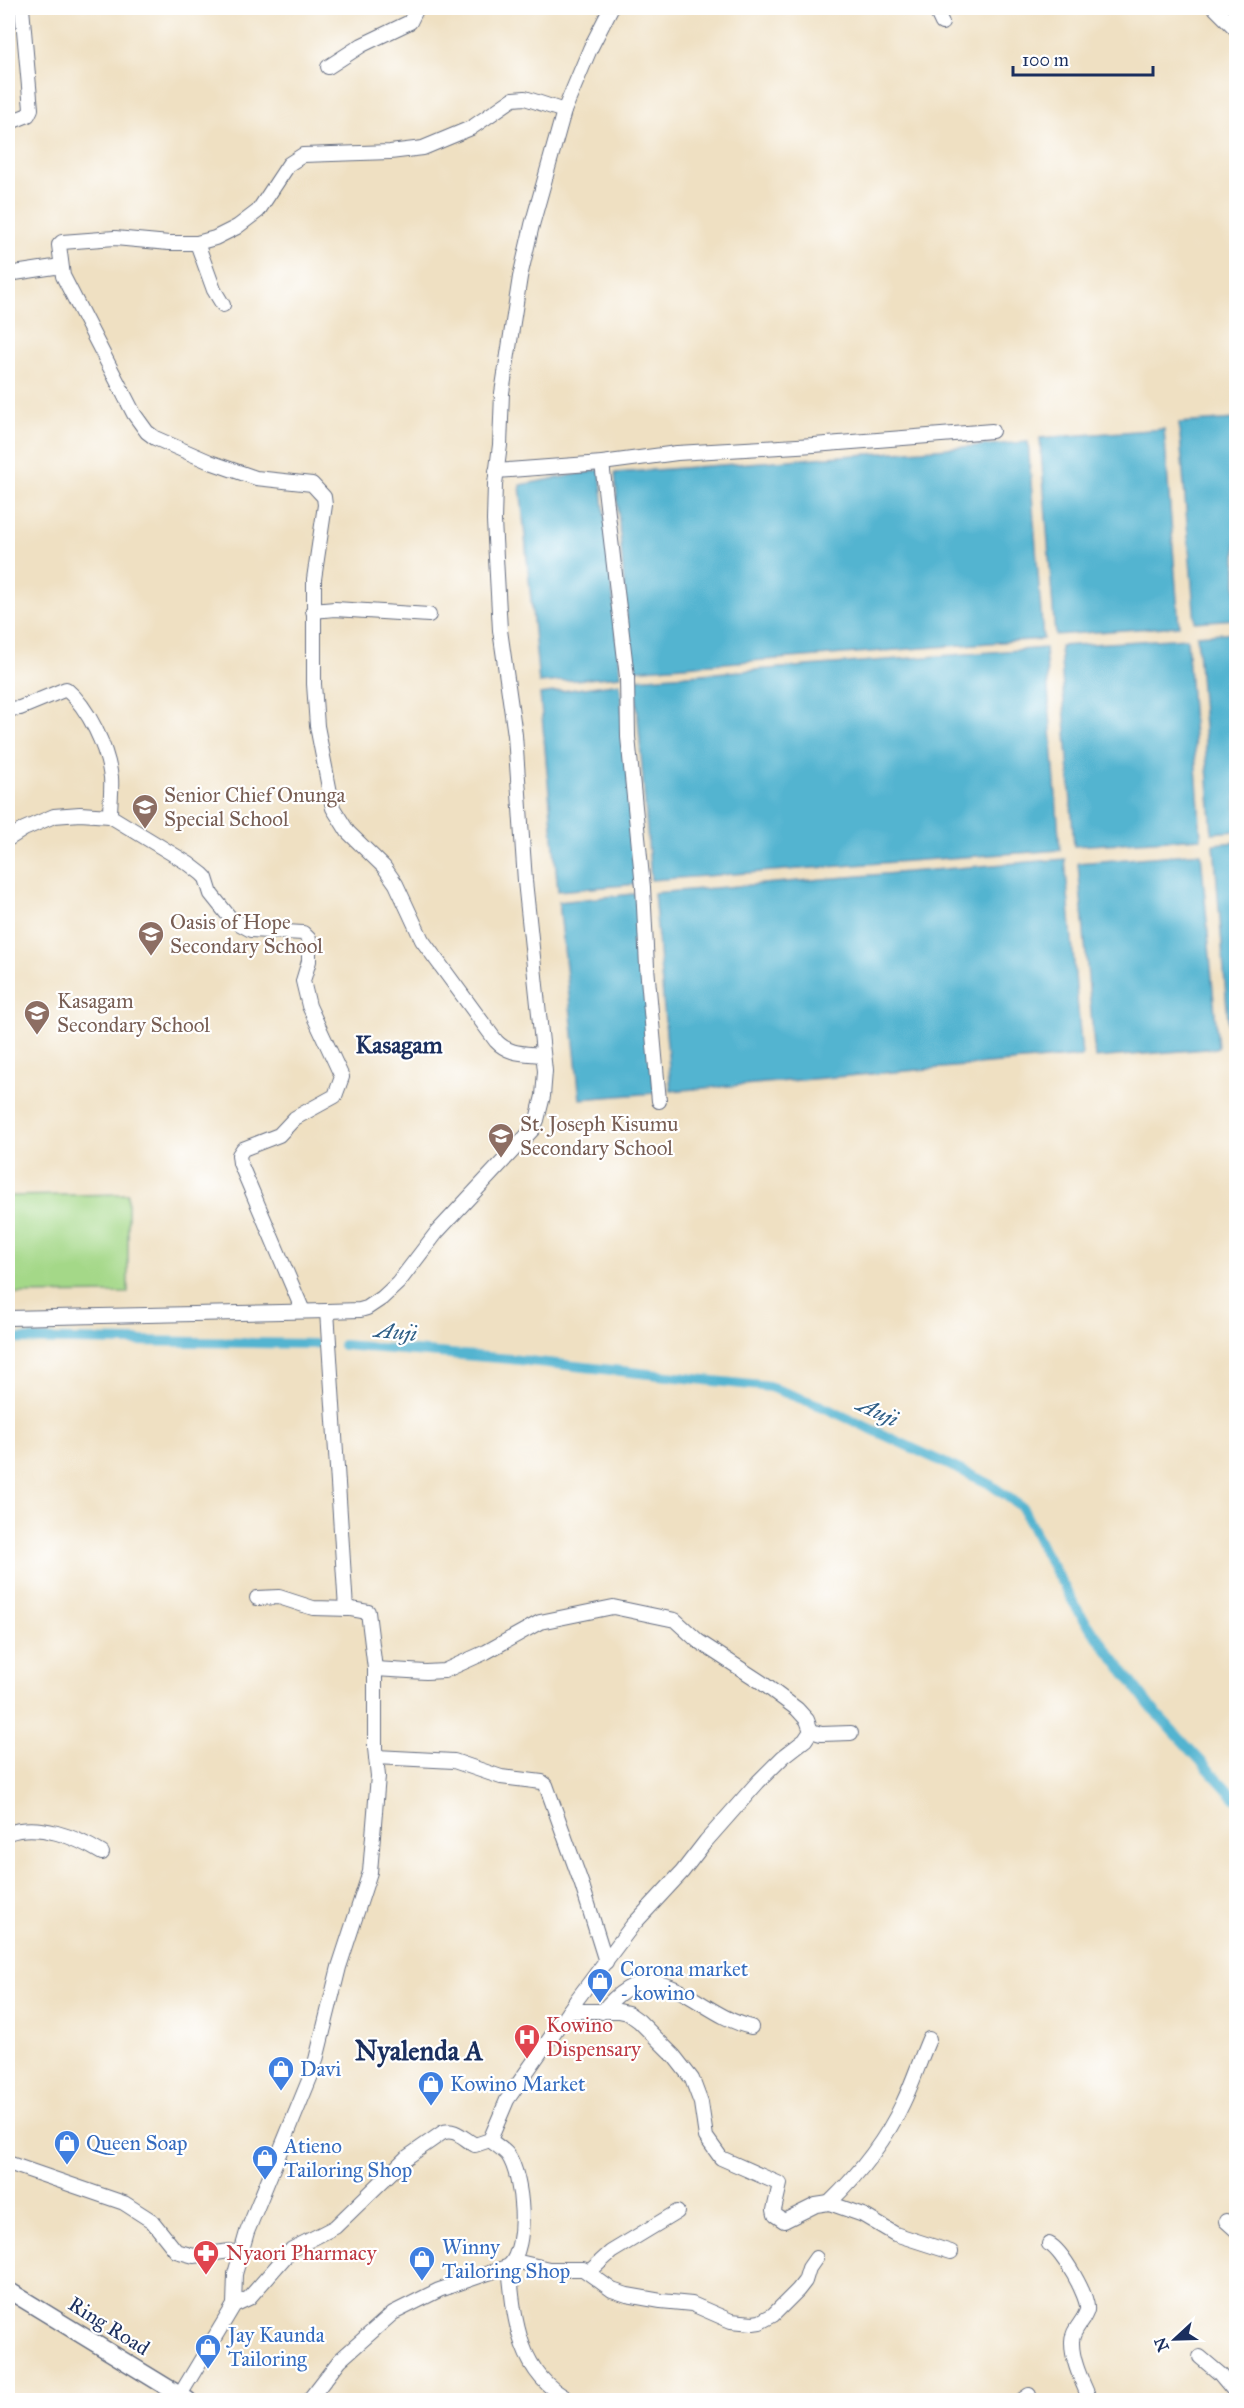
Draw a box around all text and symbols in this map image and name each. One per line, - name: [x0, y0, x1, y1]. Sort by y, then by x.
- scale bar: [1013, 39, 1152, 77]
- text: 100 m: [1022, 49, 1069, 71]
- place label: Senior Chief Onunga Special School: [164, 782, 346, 832]
- school or university icon: Senior Chief Onunga Special School: [130, 792, 160, 830]
- place label: Oasis of Hope Secondary School: [170, 909, 323, 959]
- school or university icon: Oasis of Hope Secondary School: [136, 919, 166, 957]
- place label: Kasagam Secondary School: [57, 988, 210, 1038]
- school or university icon: Kasagam Secondary School: [22, 998, 52, 1036]
- district label: Kasagam: [355, 1030, 444, 1060]
- place label: St. Joseph Kisumu Secondary School: [520, 1111, 678, 1161]
- school or university icon: St. Joseph Kisumu Secondary School: [486, 1121, 516, 1159]
- water label: Auji: [371, 1316, 419, 1347]
- water label: Auji: [851, 1389, 903, 1433]
- place label: Corona market - kowino: [620, 1956, 749, 2006]
- shop icon: Corona market - kowino: [585, 1966, 615, 2004]
- place label: Kowino Dispensary: [546, 2012, 642, 2062]
- hospital icon: Kowino Dispensary: [512, 2022, 542, 2060]
- district label: Nyalenda A: [355, 2034, 484, 2068]
- shop icon: Davi: [266, 2054, 296, 2092]
- place label: Davi: [300, 2056, 341, 2082]
- shop icon: Kowino Market: [416, 2069, 446, 2107]
- place label: Kowino Market: [450, 2071, 586, 2097]
- shop icon: Queen Soap: [52, 2128, 82, 2166]
- place label: Queen Soap: [86, 2130, 188, 2156]
- place label: Atieno Tailoring Shop: [283, 2133, 412, 2183]
- shop icon: Atieno Tailoring Shop: [250, 2143, 280, 2181]
- place label: Winny Tailoring Shop: [442, 2234, 570, 2284]
- pharmacy icon: Nyaori Pharmacy: [191, 2238, 221, 2276]
- place label: Nyaori Pharmacy: [226, 2240, 378, 2266]
- shop icon: Winny Tailoring Shop: [407, 2244, 437, 2282]
- street label: Ring Road: [64, 2291, 155, 2361]
- north arrow: [1145, 2309, 1205, 2369]
- place label: Jay Kaunda Tailoring: [226, 2322, 325, 2372]
- shop icon: Jay Kaunda Tailoring: [193, 2332, 223, 2370]
- text: N: [1150, 2334, 1173, 2354]

